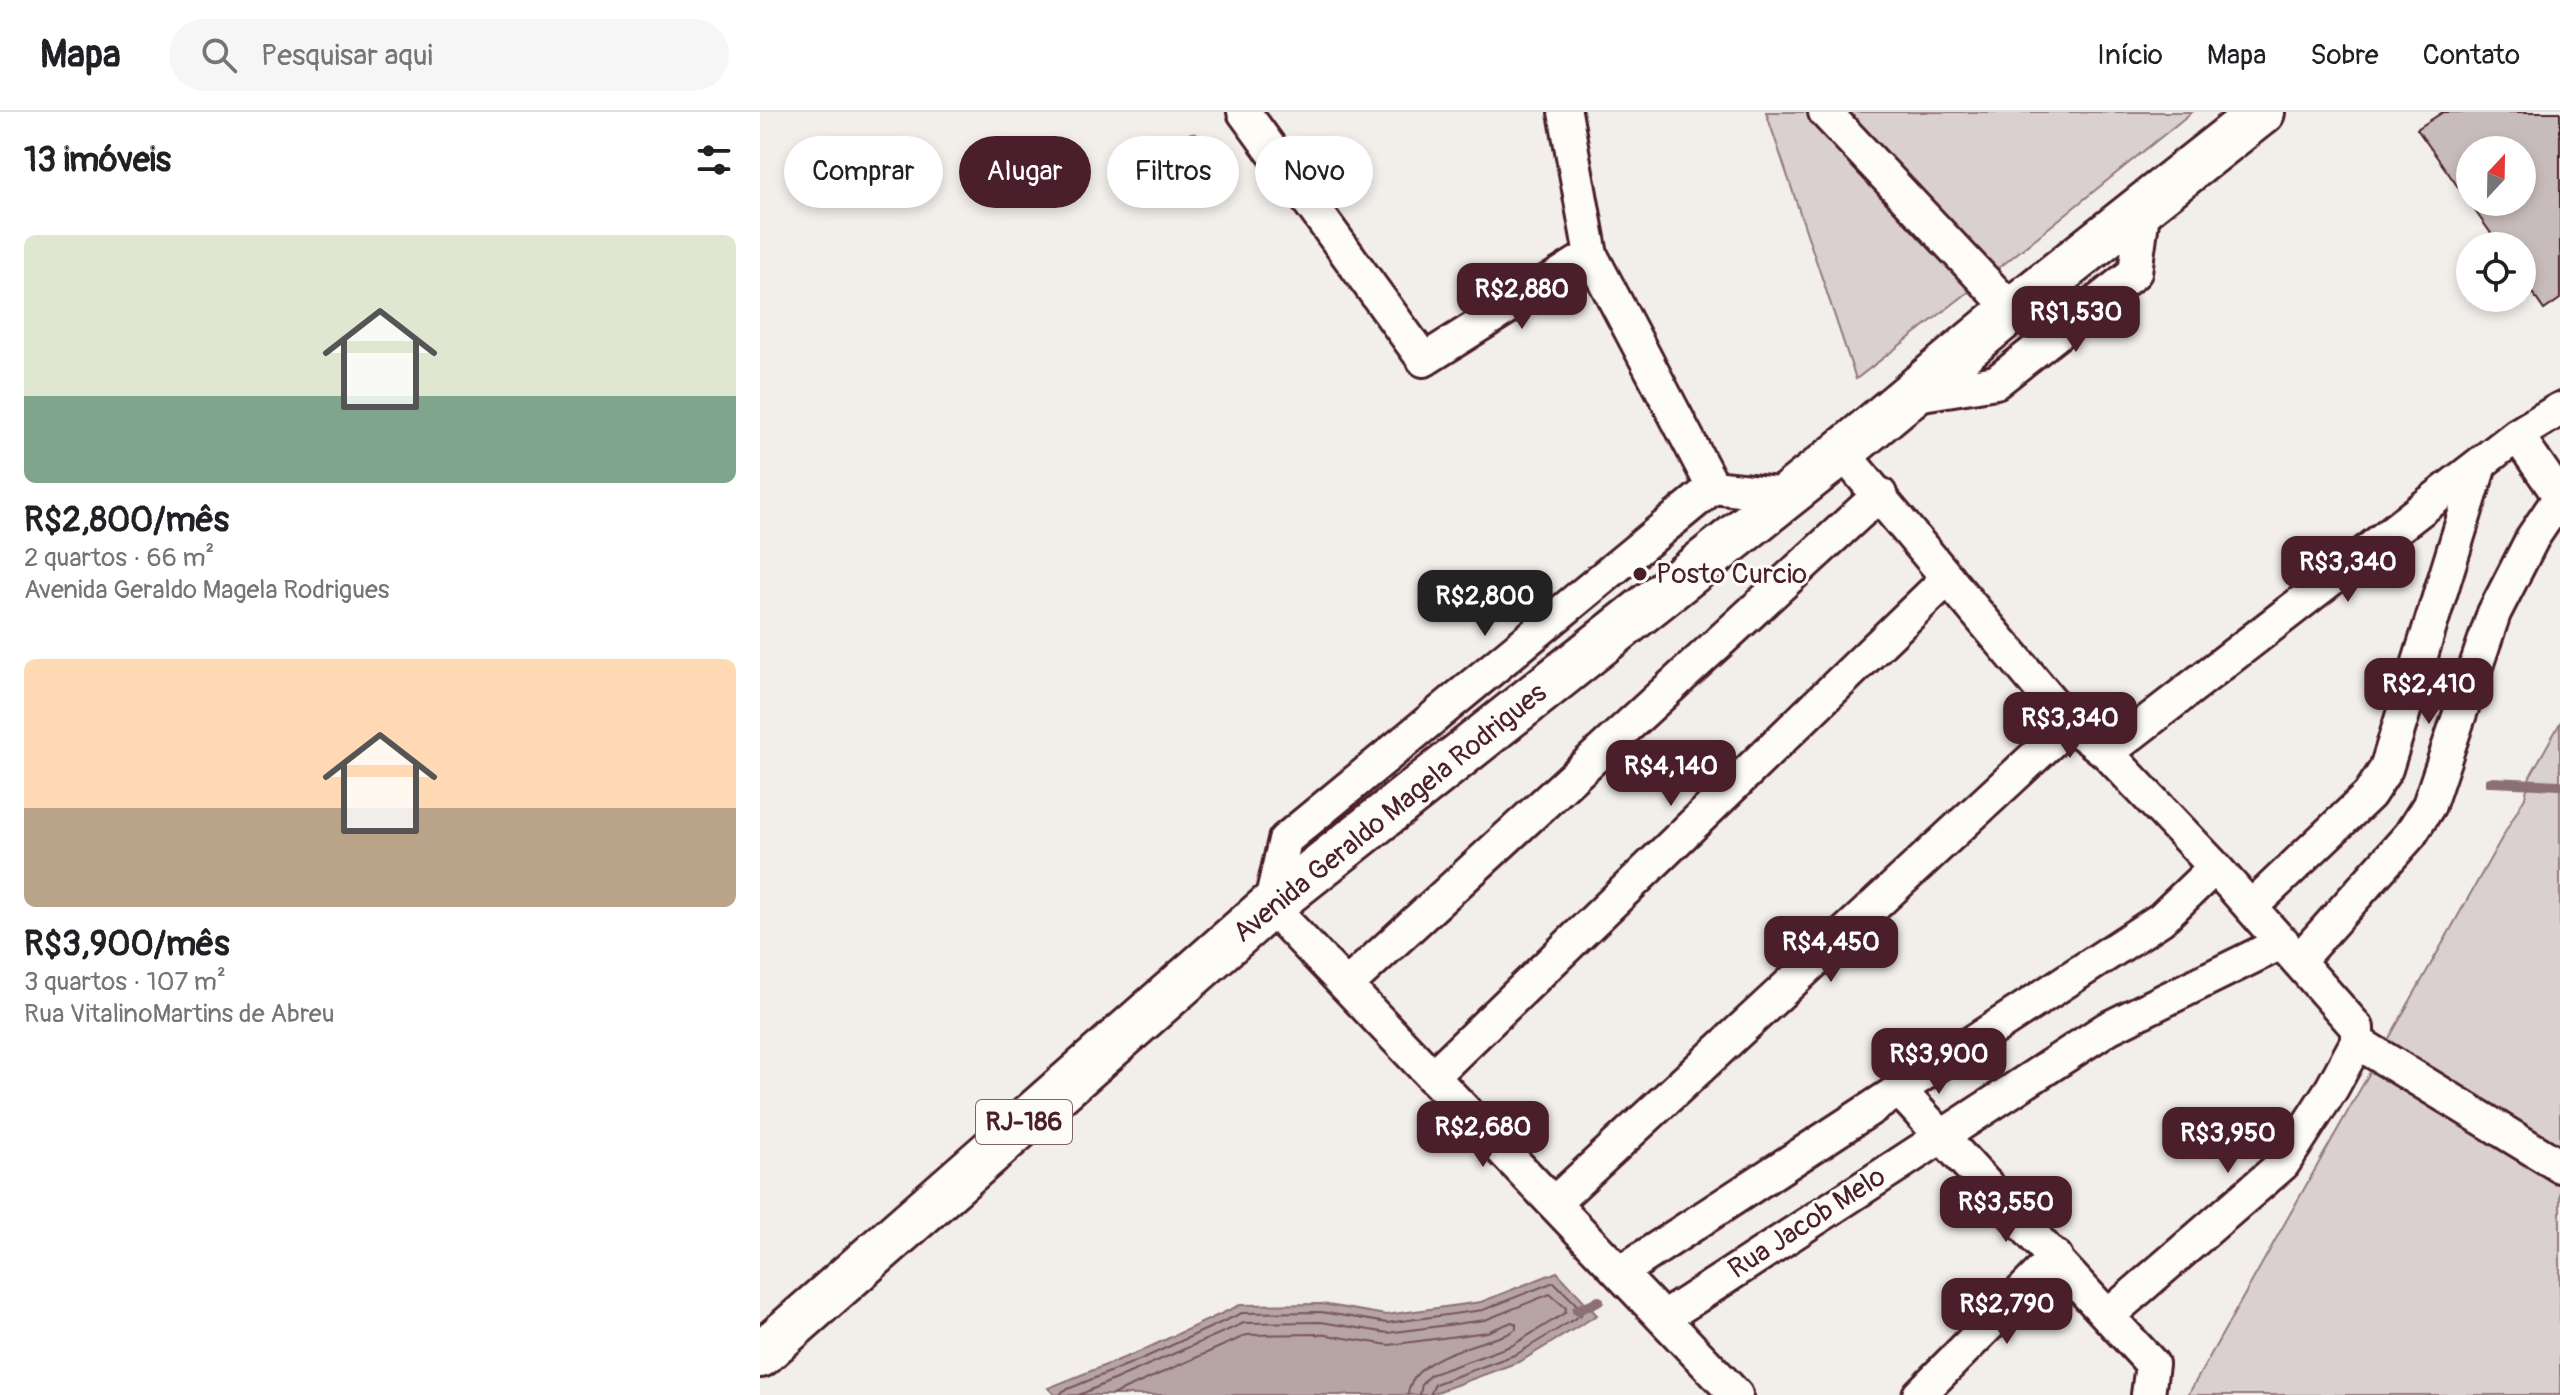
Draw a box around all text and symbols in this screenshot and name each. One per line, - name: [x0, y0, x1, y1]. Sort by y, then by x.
- search box: [169, 19, 729, 91]
- text: Mapa: [40, 31, 121, 79]
- icon: search: [197, 33, 241, 77]
- text: Pesquisar aqui: [261, 37, 433, 74]
- text: Início: [2097, 38, 2163, 73]
- text: Mapa: [2207, 38, 2266, 73]
- text: Sobre: [2310, 38, 2379, 73]
- text: Contato: [2423, 38, 2520, 73]
- chip: Comprar: [784, 136, 943, 208]
- chip: Alugar: [959, 136, 1091, 208]
- chip: Filtros: [1107, 136, 1239, 208]
- chip: Novo: [1255, 136, 1373, 208]
- north arrow: [2456, 136, 2536, 216]
- map controls: [2456, 136, 2536, 312]
- icon: filters: [692, 138, 736, 182]
- text: 13 imóveis: [24, 139, 171, 182]
- button: locate: [2456, 232, 2536, 312]
- pin: R$2,880: [1448, 263, 1596, 331]
- text: R$2,880: [1475, 273, 1569, 305]
- pin: R$1,530: [2002, 286, 2150, 354]
- icon: home: [308, 287, 452, 431]
- text: R$1,530: [2030, 296, 2122, 328]
- text: R$2,800/mês: [24, 499, 229, 542]
- pin: R$3,340: [2274, 536, 2422, 604]
- text: 2 quartos · 66 m²: [24, 542, 214, 574]
- text: R$3,340: [2299, 546, 2397, 578]
- place label: Posto Curcio: [1656, 557, 1807, 592]
- marker: Posto Curcio: [1631, 565, 1649, 583]
- pin: R$2,800: [1411, 570, 1559, 638]
- text: Avenida Geraldo Magela Rodrigues: [24, 574, 389, 606]
- text: R$2,800: [1436, 580, 1534, 612]
- pin: R$2,410: [2355, 658, 2503, 726]
- text: R$2,410: [2382, 668, 2476, 700]
- street label: Avenida Geraldo Magela Rodrigues: [1226, 675, 1554, 950]
- pin: R$3,340: [1996, 692, 2144, 760]
- text: R$3,340: [2021, 702, 2119, 734]
- icon: home: [308, 711, 452, 855]
- pin: R$4,140: [1597, 740, 1745, 808]
- text: R$4,140: [1624, 750, 1718, 782]
- pin: R$4,450: [1757, 916, 1905, 984]
- text: R$3,900/mês: [24, 923, 229, 966]
- text: R$4,450: [1782, 926, 1880, 958]
- text: 3 quartos · 107 m²: [24, 966, 226, 998]
- text: Rua VitalinoMartins de Abreu: [24, 998, 335, 1030]
- pin: R$3,900: [1865, 1028, 2013, 1096]
- text: R$3,900: [1889, 1038, 1989, 1070]
- road number: RJ-186: [976, 1100, 1072, 1144]
- pin: R$2,680: [1409, 1101, 1557, 1169]
- pin: R$3,950: [2154, 1107, 2302, 1175]
- text: R$2,680: [1435, 1111, 1531, 1143]
- text: R$3,950: [2180, 1117, 2276, 1149]
- street label: Rua Jacob Melo: [1722, 1159, 1892, 1287]
- pin: R$3,550: [1932, 1176, 2080, 1244]
- text: R$3,550: [1958, 1186, 2054, 1218]
- pin: R$2,790: [1933, 1278, 2081, 1346]
- text: R$2,790: [1959, 1288, 2055, 1320]

